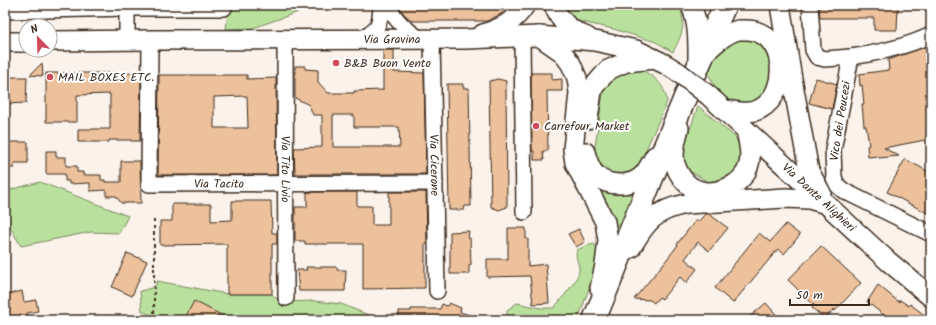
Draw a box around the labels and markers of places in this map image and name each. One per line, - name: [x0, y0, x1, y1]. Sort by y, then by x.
- place label: B&B Buon Vento: [344, 54, 431, 73]
- marker: B&B Buon Vento: [331, 58, 341, 68]
- place label: MAIL BOXES ETC.: [58, 68, 154, 87]
- marker: MAIL BOXES ETC.: [45, 72, 55, 82]
- place label: Carrefour Market: [544, 117, 630, 136]
- marker: Carrefour Market: [531, 121, 541, 131]

